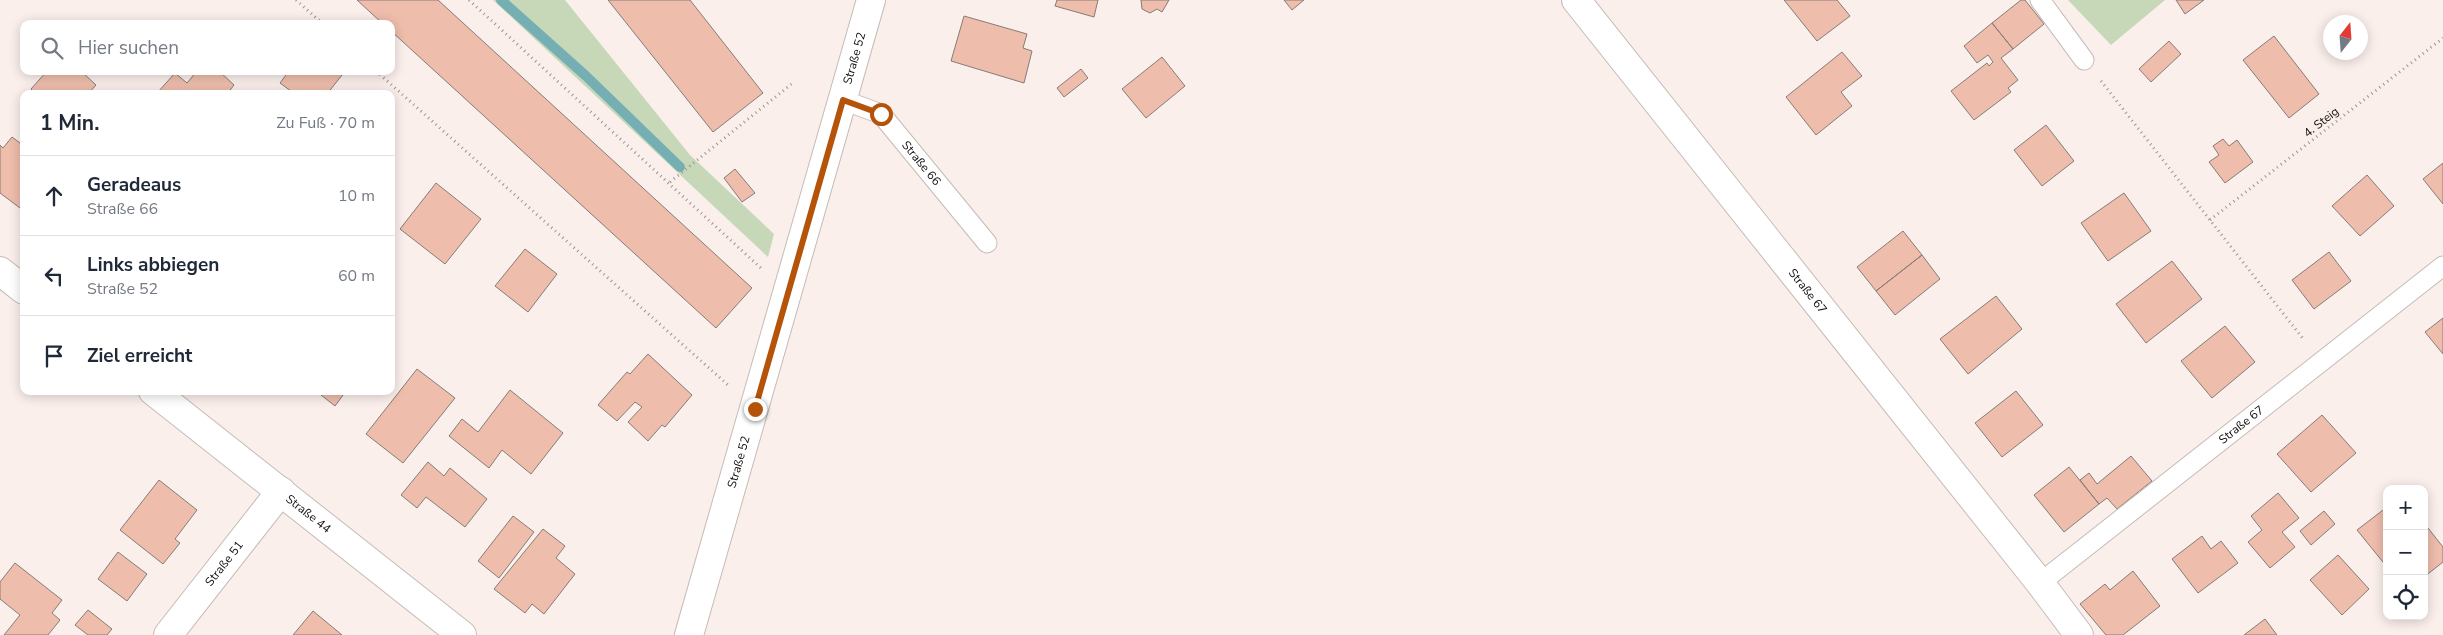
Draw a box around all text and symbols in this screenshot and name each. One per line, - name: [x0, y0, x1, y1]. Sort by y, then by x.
- north arrow: [2323, 15, 2368, 60]
- search box: [20, 20, 395, 75]
- street label: Straße 52: [839, 30, 869, 86]
- icon: search: [38, 34, 66, 62]
- text: Hier suchen: [78, 35, 179, 61]
- route start: [870, 103, 893, 126]
- street label: 4. Steig: [2300, 103, 2342, 141]
- text: 1 Min.: [40, 109, 99, 137]
- text: Zu Fuß · 70 m: [276, 112, 375, 134]
- street label: Straße 66: [898, 137, 944, 189]
- text: Geradeaus: [87, 172, 181, 198]
- icon: ahead: [40, 182, 68, 210]
- text: 10 m: [338, 185, 375, 207]
- text: Straße 66: [87, 198, 158, 220]
- text: Links abbiegen: [87, 252, 219, 278]
- icon: left: [40, 262, 68, 290]
- text: 60 m: [338, 265, 375, 287]
- street label: Straße 67: [1785, 265, 1831, 317]
- text: Straße 52: [87, 278, 158, 300]
- icon: arrive: [40, 342, 68, 370]
- text: Ziel erreicht: [87, 343, 192, 369]
- route end: [744, 398, 767, 421]
- street label: Straße 67: [2215, 402, 2267, 448]
- street label: Straße 52: [724, 434, 754, 490]
- map controls: [2383, 485, 2428, 620]
- button: +: [2383, 485, 2428, 530]
- street label: Straße 44: [282, 491, 334, 537]
- button: −: [2383, 530, 2428, 575]
- street label: Straße 51: [201, 537, 247, 589]
- button: locate: [2383, 575, 2428, 620]

